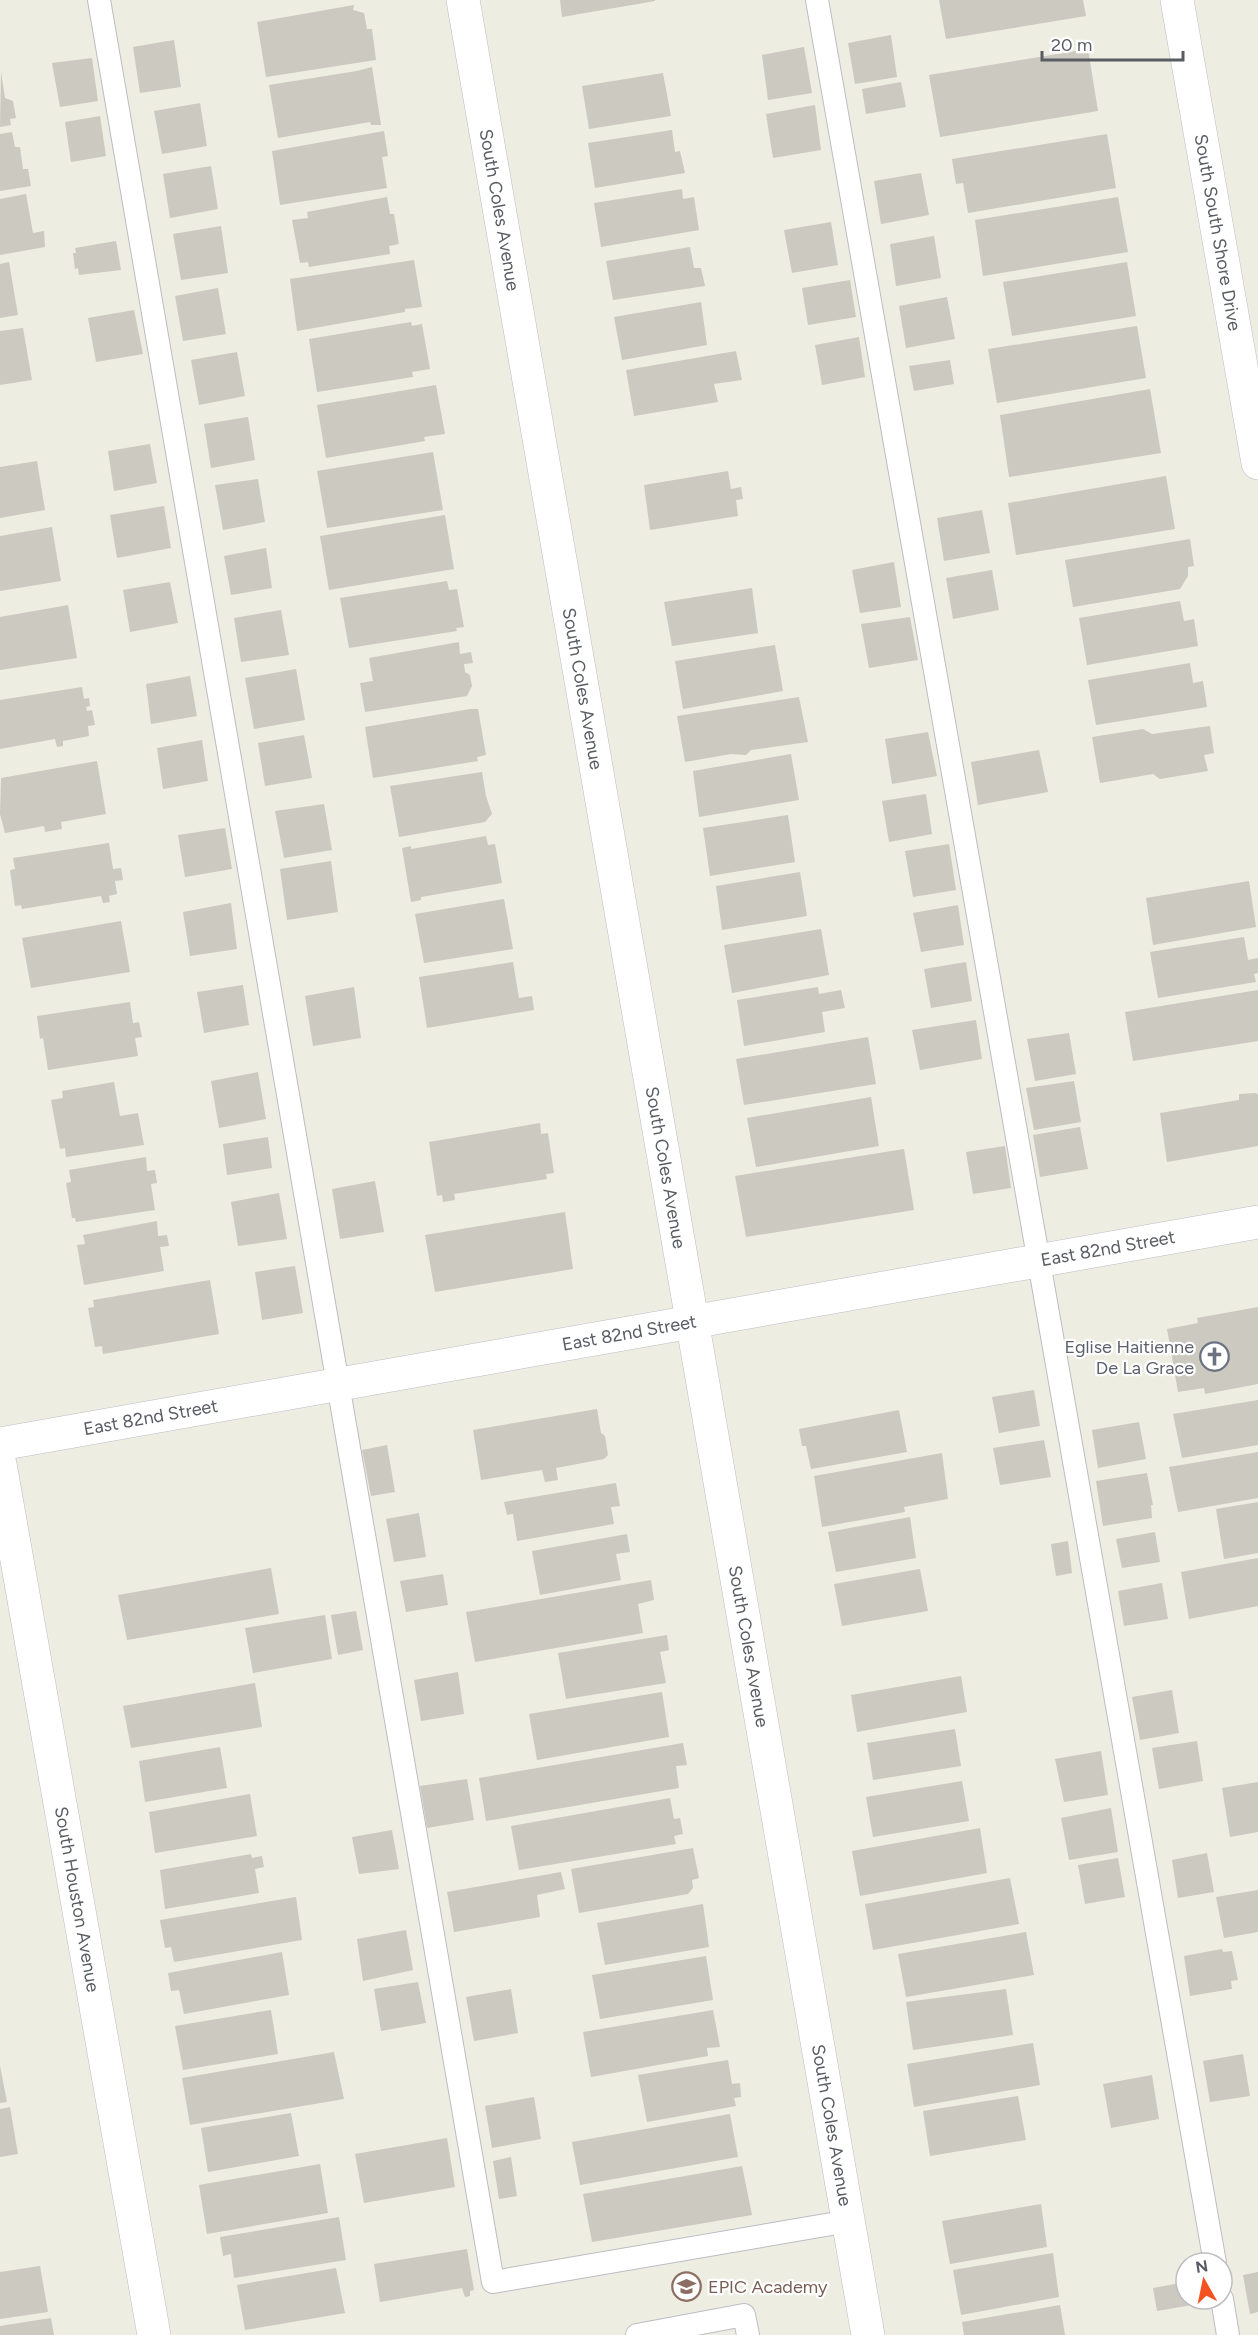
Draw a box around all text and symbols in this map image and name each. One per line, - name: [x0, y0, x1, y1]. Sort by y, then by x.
- scale bar: [1042, 24, 1183, 62]
- text: 20 m: [1051, 34, 1092, 56]
- street label: South Coles Avenue: [475, 127, 524, 293]
- street label: South South Shore Drive: [1190, 132, 1246, 333]
- street label: South Coles Avenue: [558, 606, 607, 771]
- street label: South Coles Avenue: [641, 1085, 690, 1250]
- street label: East 82nd Street: [1039, 1226, 1177, 1271]
- street label: East 82nd Street: [560, 1310, 698, 1356]
- place label: Eglise Haitienne De La Grace: [1064, 1336, 1194, 1379]
- church icon: Eglise Haitienne De La Grace: [1199, 1341, 1231, 1373]
- street label: East 82nd Street: [82, 1395, 220, 1440]
- street label: South Coles Avenue: [724, 1564, 773, 1729]
- street label: South Houston Avenue: [50, 1805, 104, 1994]
- street label: South Coles Avenue: [807, 2043, 856, 2208]
- north arrow: [1174, 2251, 1234, 2311]
- text: N: [1194, 2256, 1209, 2277]
- school or university icon: EPIC Academy: [671, 2271, 703, 2303]
- place label: EPIC Academy: [708, 2276, 828, 2298]

